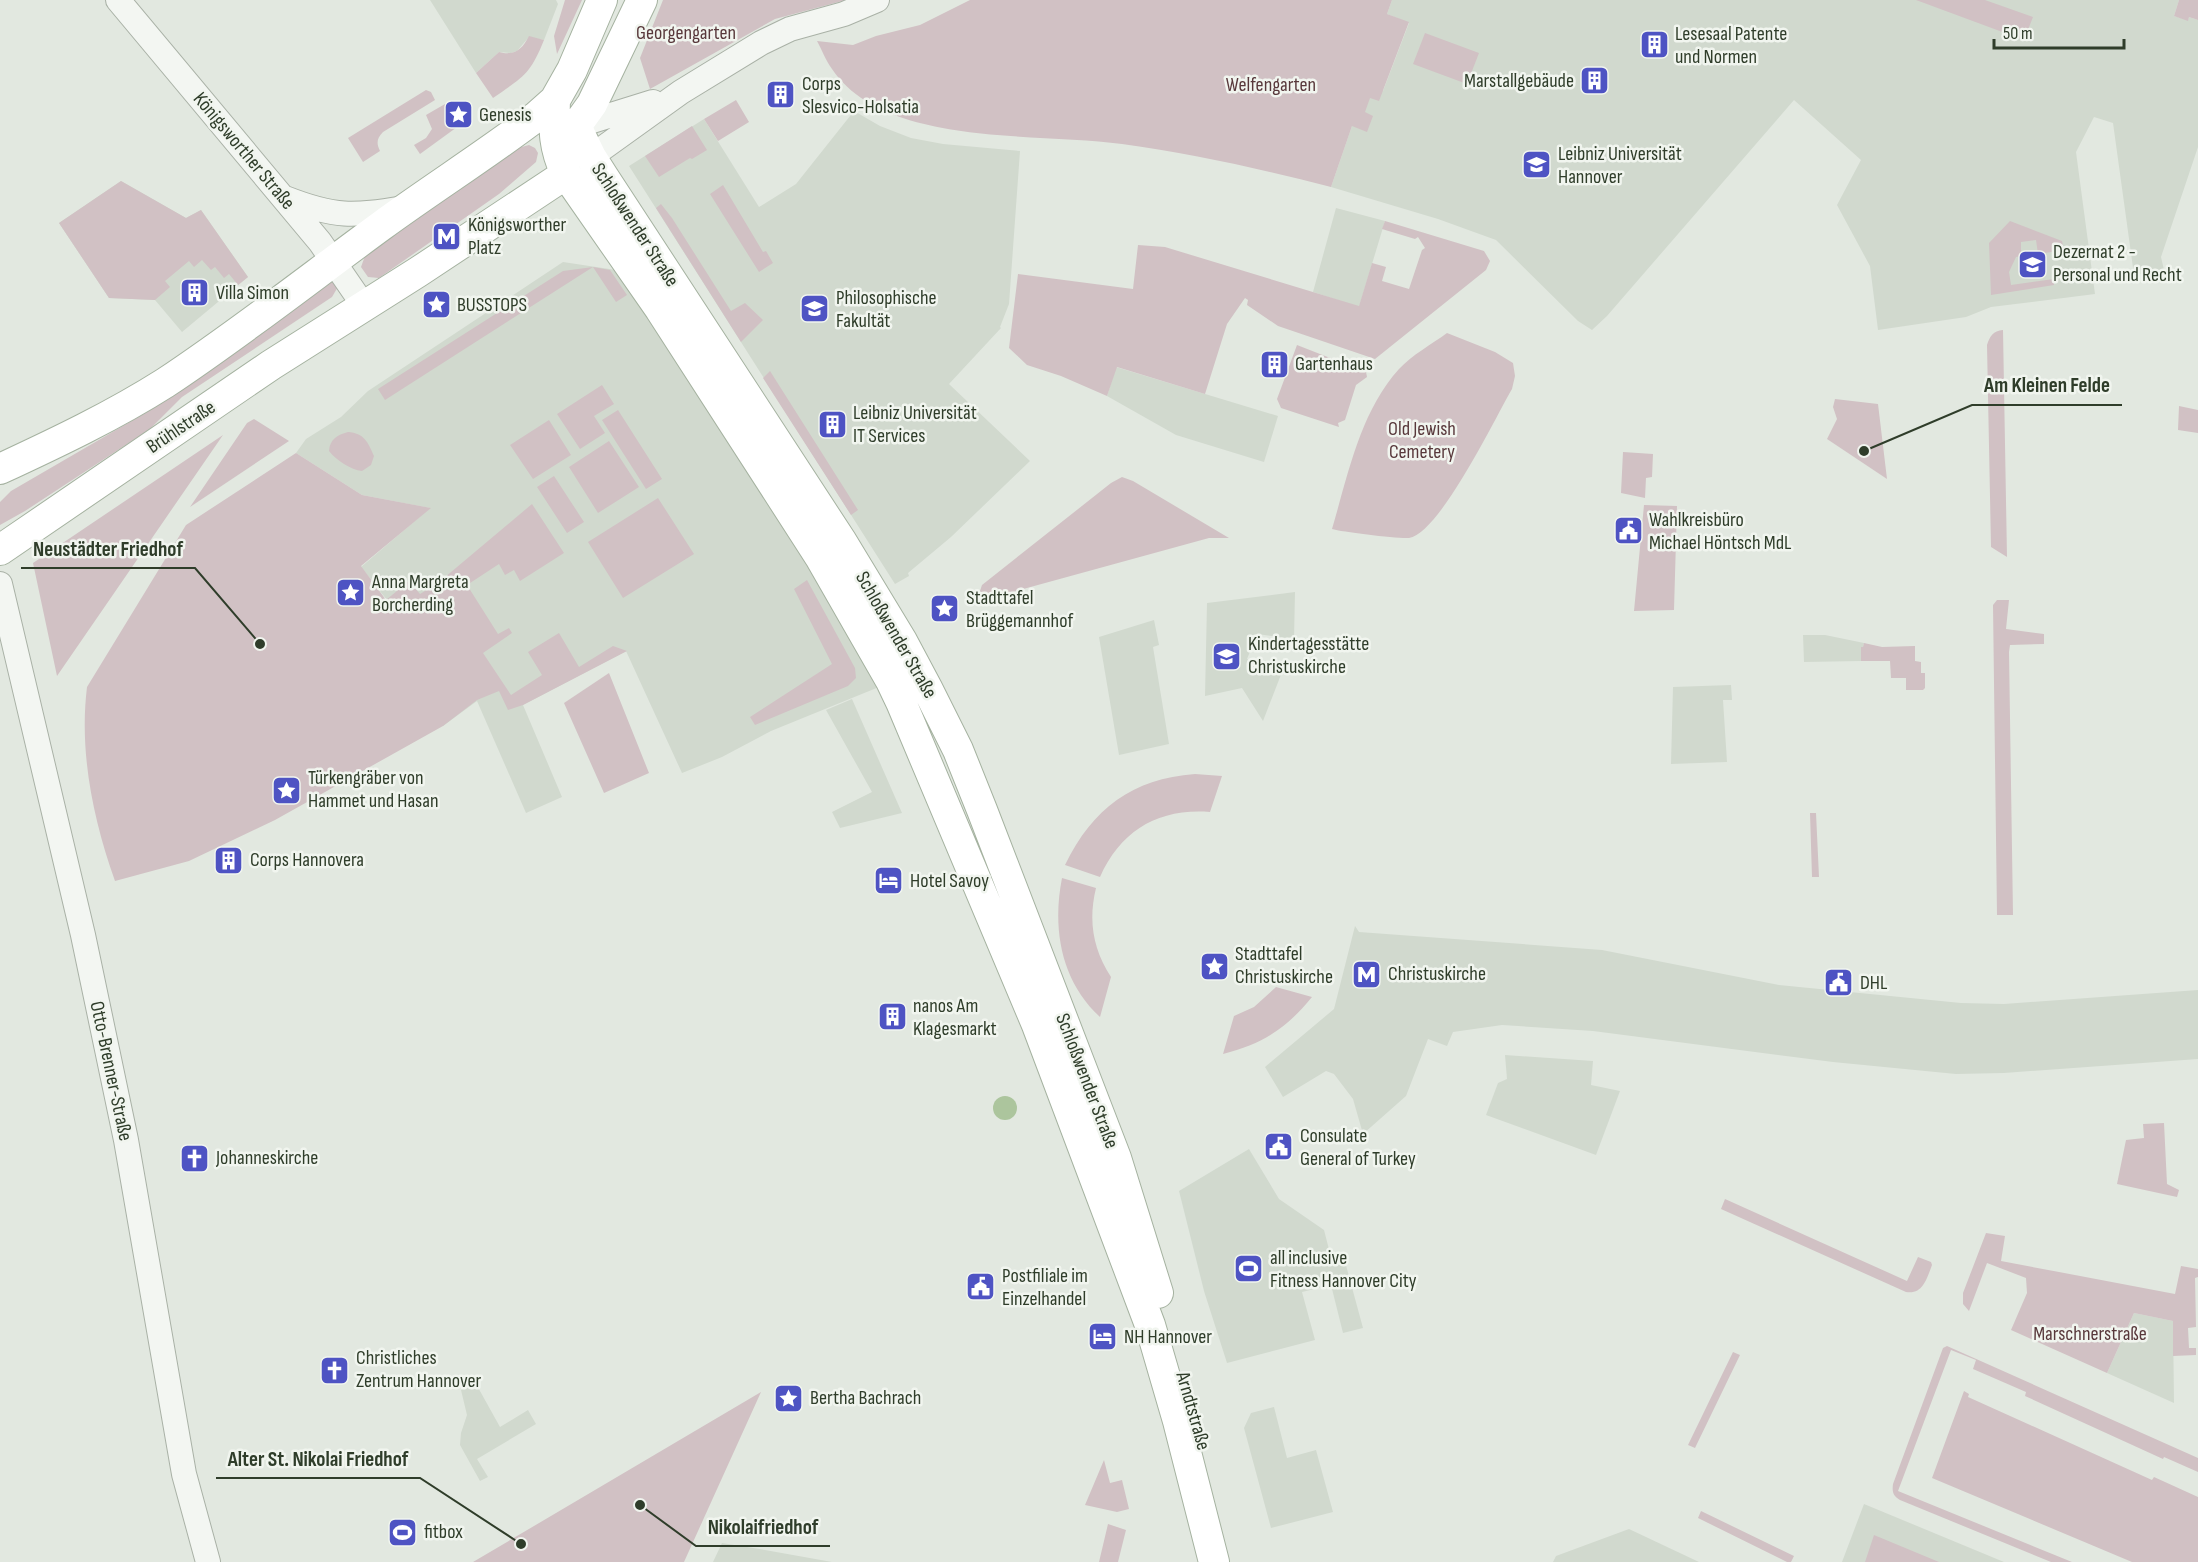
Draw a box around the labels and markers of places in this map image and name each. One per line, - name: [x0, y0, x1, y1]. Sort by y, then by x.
- place label: Lesesaal Patente und Normen: [1675, 22, 1787, 69]
- building icon: Lesesaal Patente und Normen: [1638, 29, 1670, 61]
- building icon: Marstallgebäude: [1579, 65, 1611, 97]
- place label: Marstallgebäude: [1464, 69, 1574, 93]
- place label: Corps Slesvico-Holsatia: [802, 72, 919, 119]
- building icon: Corps Slesvico-Holsatia: [765, 79, 797, 111]
- place icon: Genesis: [442, 99, 474, 131]
- place label: Genesis: [479, 103, 532, 127]
- place label: Leibniz Universität Hannover: [1558, 142, 1682, 189]
- school or university icon: Leibniz Universität Hannover: [1521, 149, 1553, 181]
- place label: Königsworther Platz: [468, 213, 567, 260]
- metro station icon: Königsworther Platz: [431, 220, 463, 252]
- place label: Dezernat 2 - Personal und Recht: [2053, 240, 2182, 287]
- school or university icon: Dezernat 2 - Personal und Recht: [2016, 248, 2048, 280]
- building icon: Villa Simon: [179, 277, 211, 309]
- place label: Villa Simon: [216, 281, 289, 305]
- place label: Philosophische Fakultät: [836, 286, 937, 333]
- place icon: BUSSTOPS: [420, 289, 452, 321]
- place label: BUSSTOPS: [457, 293, 527, 317]
- school or university icon: Philosophische Fakultät: [799, 293, 831, 325]
- building icon: Gartenhaus: [1258, 348, 1290, 380]
- place label: Gartenhaus: [1295, 352, 1373, 376]
- callout: Am Kleinen Felde: [1972, 366, 2122, 405]
- place label: Leibniz Universität IT Services: [853, 401, 977, 448]
- building icon: Leibniz Universität IT Services: [816, 409, 848, 441]
- place label: Wahlkreisbüro Michael Höntsch MdL: [1649, 508, 1792, 555]
- public building icon: Wahlkreisbüro Michael Höntsch MdL: [1612, 515, 1644, 547]
- callout: Neustädter Friedhof: [21, 529, 195, 568]
- place label: Anna Margreta Borcherding: [371, 570, 469, 617]
- place icon: Anna Margreta Borcherding: [335, 577, 367, 609]
- place label: Stadttafel Brüggemannhof: [966, 586, 1073, 633]
- place icon: Stadttafel Brüggemannhof: [929, 593, 961, 625]
- place label: Kindertagesstätte Christuskirche: [1248, 632, 1369, 679]
- school or university icon: Kindertagesstätte Christuskirche: [1211, 640, 1243, 672]
- place label: Türkengräber von Hammet und Hasan: [308, 766, 438, 813]
- place icon: Türkengräber von Hammet und Hasan: [271, 774, 303, 806]
- building icon: Corps Hannovera: [213, 844, 245, 876]
- place label: Corps Hannovera: [250, 848, 364, 872]
- hotel icon: Hotel Savoy: [873, 865, 905, 897]
- place label: Hotel Savoy: [910, 869, 989, 893]
- place label: Stadttafel Christuskirche: [1235, 942, 1333, 989]
- place icon: Stadttafel Christuskirche: [1198, 950, 1230, 982]
- metro station icon: Christuskirche: [1351, 958, 1383, 990]
- place label: Christuskirche: [1388, 962, 1486, 986]
- public building icon: DHL: [1823, 967, 1855, 999]
- place label: DHL: [1860, 971, 1888, 995]
- place label: nanos Am Klagesmarkt: [913, 994, 997, 1041]
- building icon: nanos Am Klagesmarkt: [876, 1001, 908, 1033]
- place label: Consulate General of Turkey: [1300, 1124, 1416, 1171]
- public building icon: Consulate General of Turkey: [1263, 1131, 1295, 1163]
- church icon: Johanneskirche: [179, 1142, 211, 1174]
- place label: Johanneskirche: [215, 1146, 318, 1170]
- place label: all inclusive Fitness Hannover City: [1270, 1246, 1417, 1293]
- sports icon: all inclusive Fitness Hannover City: [1233, 1253, 1265, 1285]
- place label: Postfiliale im Einzelhandel: [1002, 1264, 1088, 1311]
- public building icon: Postfiliale im Einzelhandel: [965, 1271, 997, 1303]
- hotel icon: NH Hannover: [1087, 1321, 1119, 1353]
- place label: NH Hannover: [1124, 1325, 1212, 1349]
- place label: Christliches Zentrum Hannover: [356, 1346, 482, 1393]
- church icon: Christliches Zentrum Hannover: [319, 1354, 351, 1386]
- place icon: Bertha Bachrach: [773, 1382, 805, 1414]
- place label: Bertha Bachrach: [810, 1386, 921, 1410]
- callout: Alter St. Nikolai Friedhof: [216, 1439, 420, 1478]
- callout: Nikolaifriedhof: [696, 1507, 830, 1546]
- sports icon: fitbox: [387, 1516, 419, 1548]
- place label: fitbox: [424, 1520, 463, 1544]

